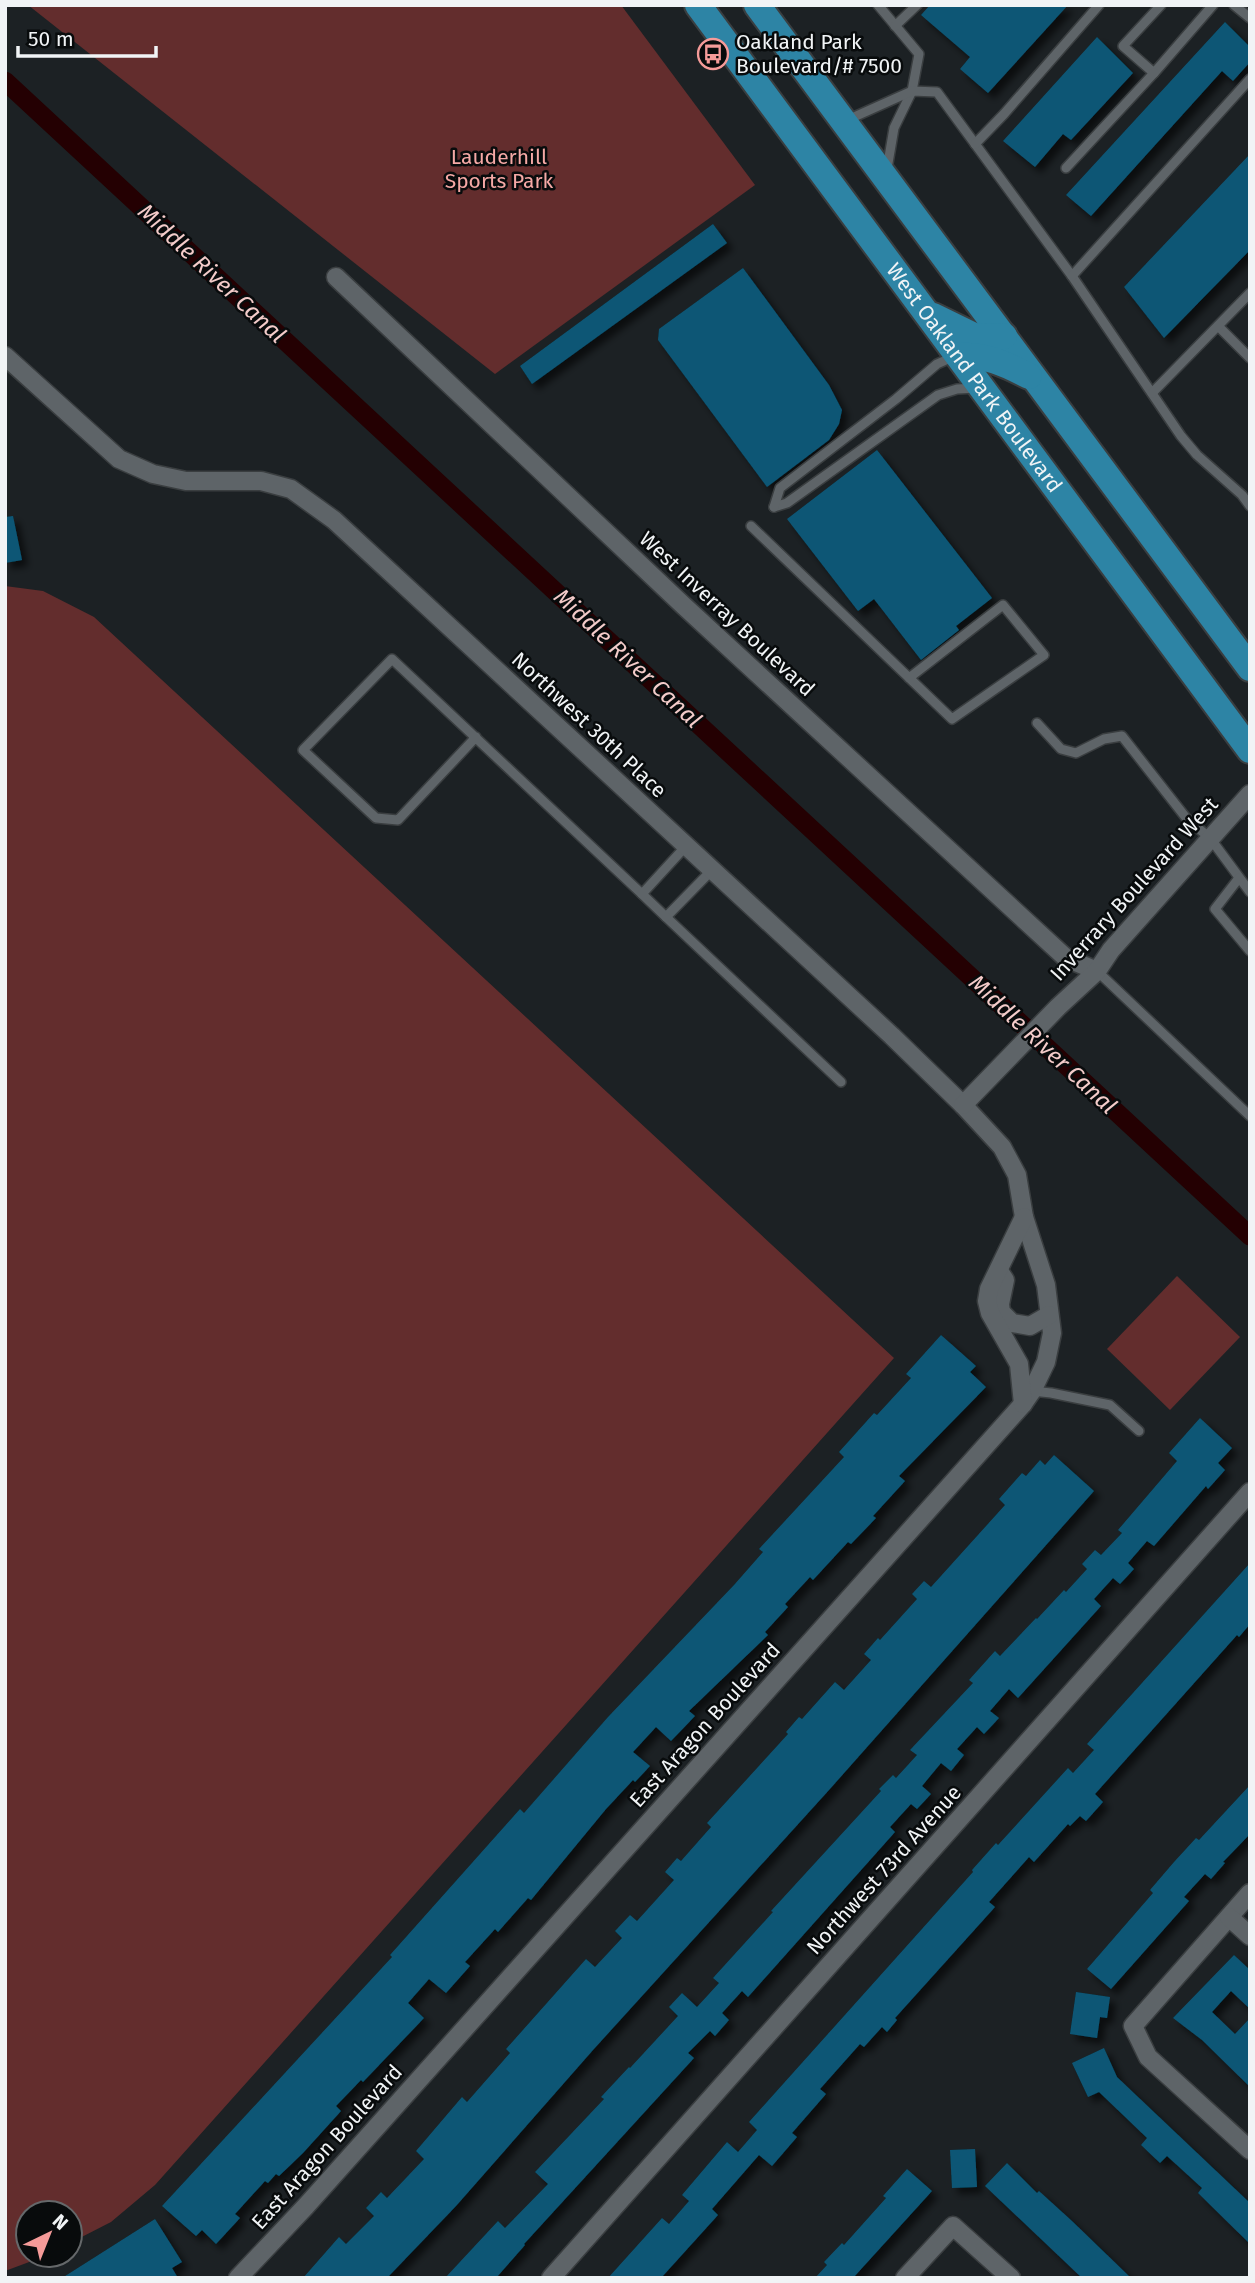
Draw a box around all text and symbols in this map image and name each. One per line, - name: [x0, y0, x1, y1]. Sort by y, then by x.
- scale bar: [18, 14, 156, 58]
- text: 50 m: [28, 26, 74, 52]
- place label: Oakland Park Boulevard/# 7500: [736, 29, 902, 79]
- bus stop icon: Oakland Park Boulevard/# 7500: [696, 37, 730, 71]
- park label: Lauderhill Sports Park: [445, 144, 554, 194]
- water label: Middle River Canal: [132, 197, 292, 349]
- street label: West Oakland Park Boulevard: [881, 258, 1068, 498]
- street label: West Inverray Boulevard: [634, 526, 820, 702]
- water label: Middle River Canal: [548, 582, 708, 734]
- street label: Northwest 30th Place: [506, 647, 672, 803]
- street label: Inverrary Boulevard West: [1045, 791, 1224, 986]
- water label: Middle River Canal: [963, 968, 1123, 1120]
- street label: East Aragon Boulevard: [624, 1637, 786, 1813]
- street label: Northwest 73rd Avenue: [801, 1780, 967, 1960]
- street label: East Aragon Boulevard: [246, 2059, 408, 2235]
- north arrow: [14, 2199, 84, 2269]
- text: N: [48, 2209, 73, 2235]

